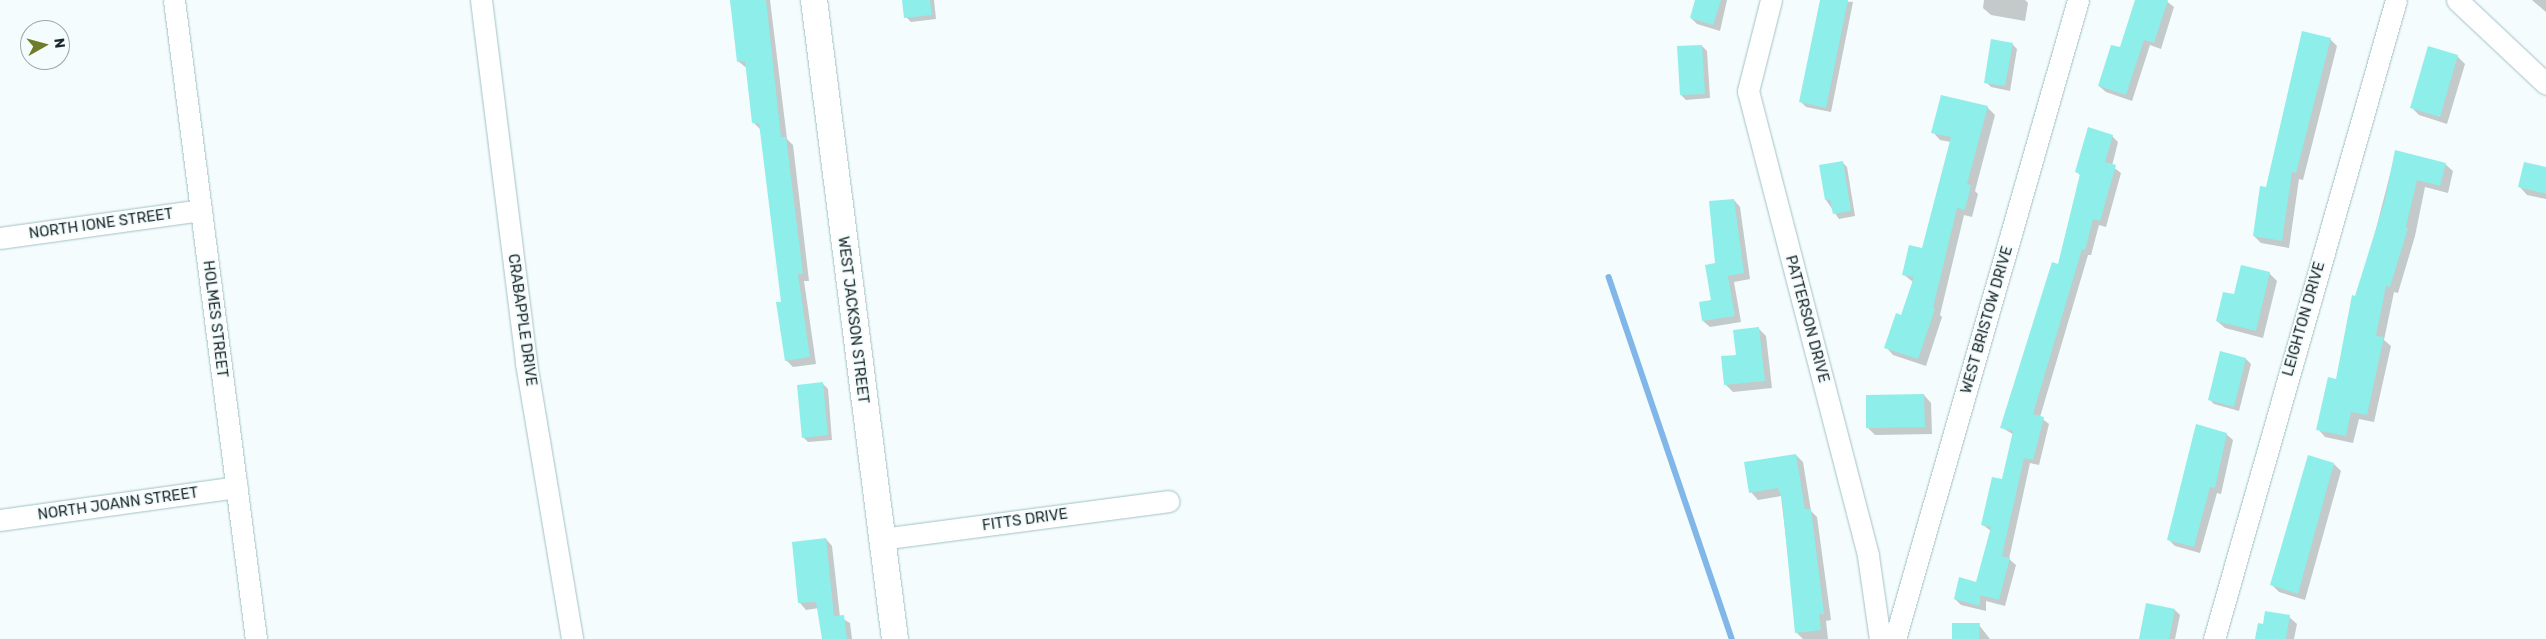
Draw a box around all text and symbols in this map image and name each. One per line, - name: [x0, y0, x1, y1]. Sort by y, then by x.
- north arrow: [20, 20, 70, 70]
- text: N: [50, 37, 68, 49]
- street label: NORTH IONE STREET: [28, 205, 174, 243]
- street label: WEST JACKSON STREET: [834, 235, 872, 405]
- street label: WEST BRISTOW DRIVE: [1957, 244, 2017, 396]
- street label: CRABAPPLE DRIVE: [504, 253, 540, 387]
- street label: PATTERSON DRIVE: [1781, 253, 1833, 385]
- street label: HOLMES STREET: [199, 259, 231, 379]
- street label: LEIGHTON DRIVE: [2279, 260, 2329, 378]
- street label: NORTH JOANN STREET: [37, 484, 199, 524]
- street label: FITTS DRIVE: [981, 505, 1069, 535]

